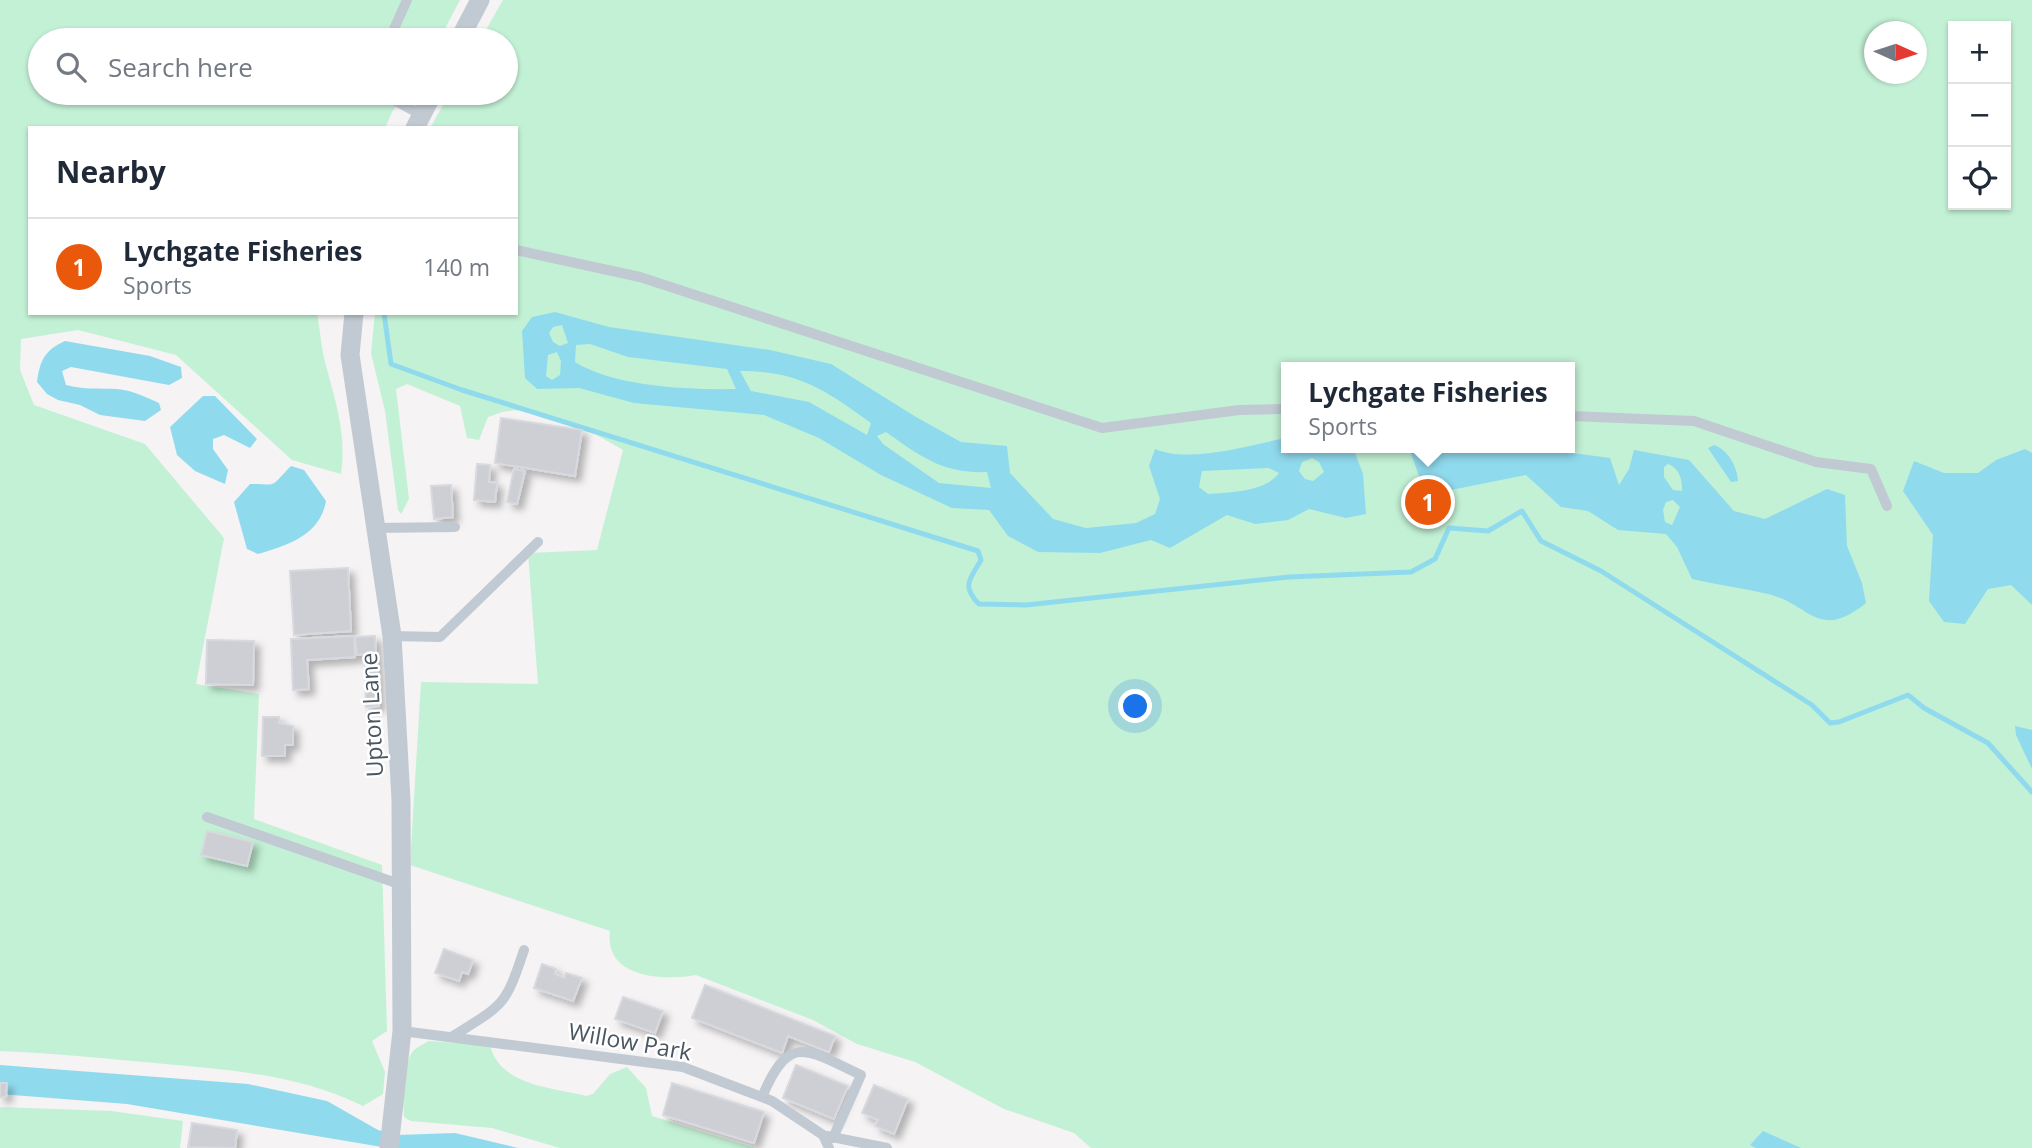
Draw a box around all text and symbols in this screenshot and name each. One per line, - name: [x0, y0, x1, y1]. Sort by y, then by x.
- north arrow: [1864, 21, 1927, 84]
- map controls: [1948, 21, 2011, 210]
- button: +: [1948, 21, 2011, 84]
- search box: [28, 28, 518, 105]
- icon: search: [52, 48, 90, 86]
- text: Search here: [108, 49, 253, 85]
- button: −: [1948, 84, 2011, 147]
- button: locate: [1948, 147, 2011, 210]
- text: Nearby: [56, 151, 166, 192]
- text: Lychgate Fisheries: [123, 233, 362, 269]
- text: 1: [72, 251, 86, 283]
- text: 140 m: [423, 251, 490, 283]
- text: Sports: [123, 269, 192, 301]
- popup: [1281, 362, 1575, 453]
- text: Lychgate Fisheries: [1308, 374, 1548, 410]
- text: Sports: [1308, 410, 1377, 442]
- pin: 1: [1405, 476, 1451, 528]
- street label: Upton Lane: [352, 652, 390, 778]
- your location: [1118, 689, 1152, 723]
- street label: Willow Park: [566, 1014, 694, 1068]

